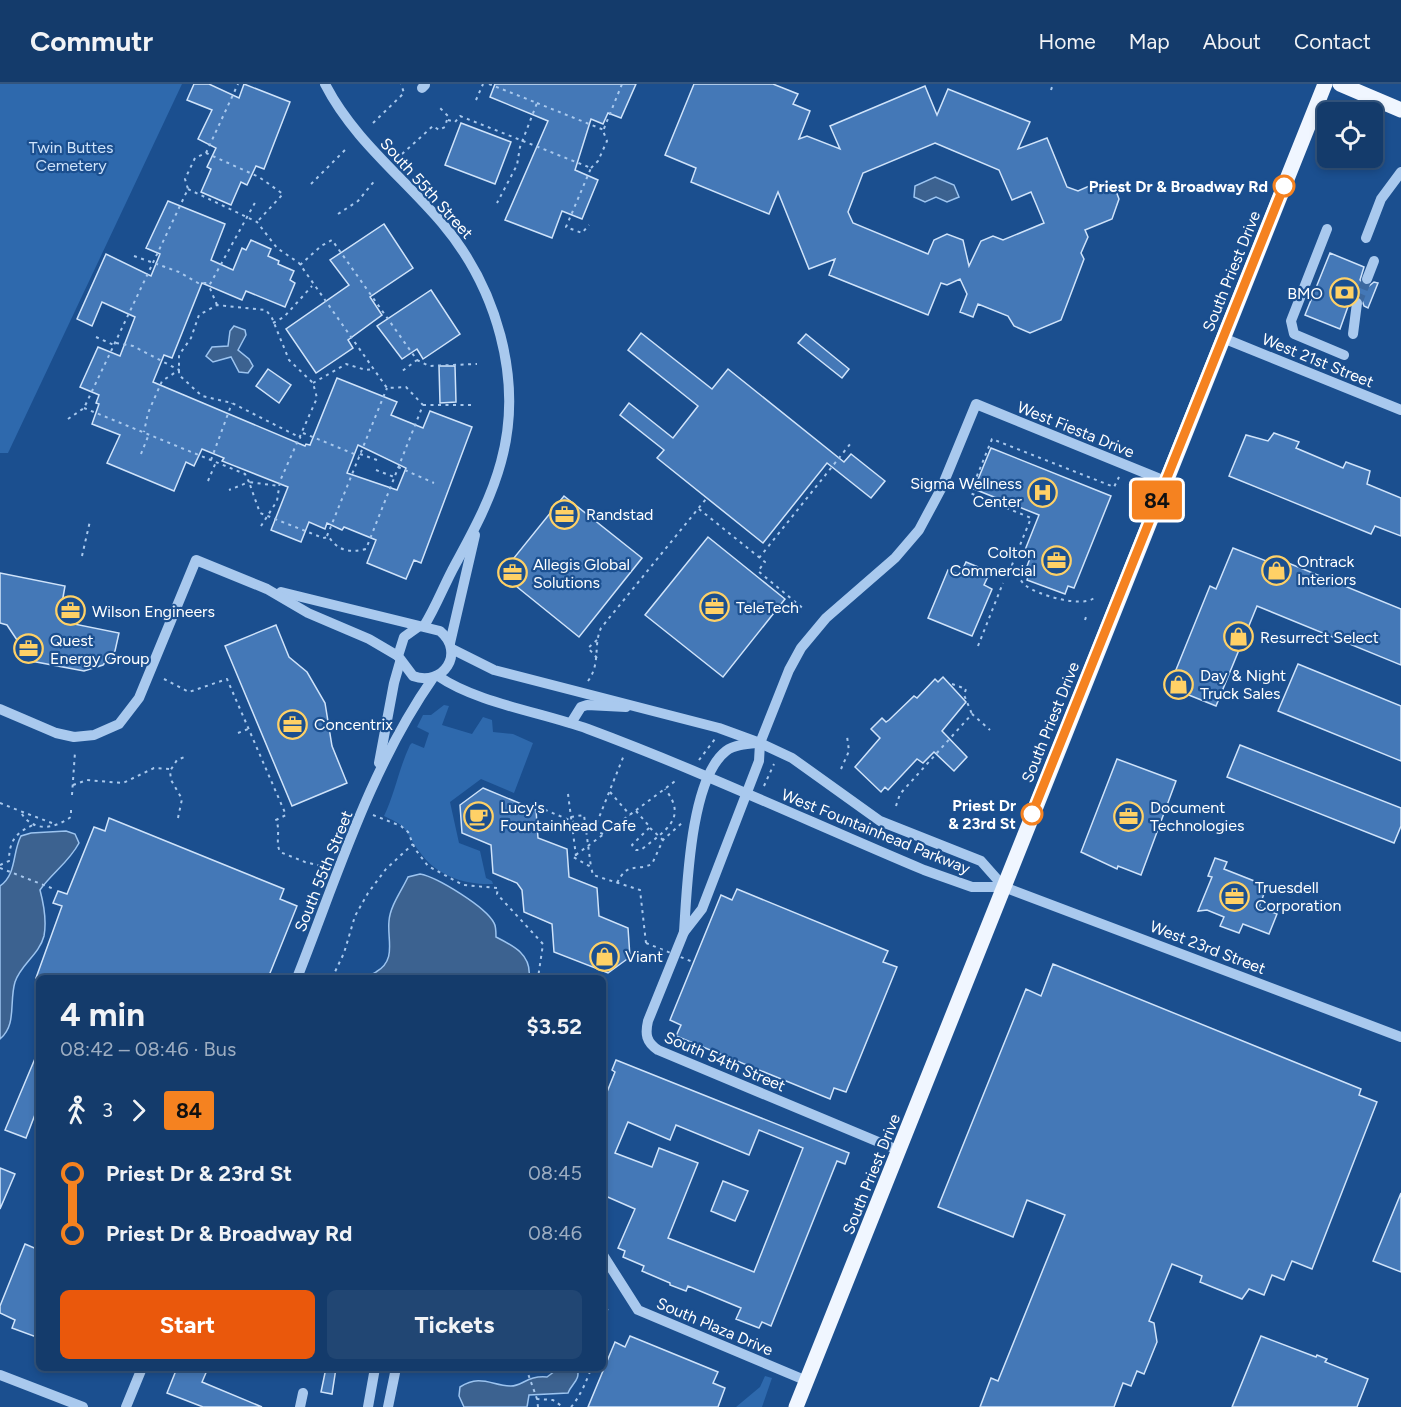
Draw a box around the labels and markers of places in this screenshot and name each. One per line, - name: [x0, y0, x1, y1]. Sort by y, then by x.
- marker: Priest Dr & Broadway Rd: [1273, 175, 1295, 197]
- place label: Priest Dr & Broadway Rd: [1089, 177, 1268, 196]
- bank icon: BMO: [1328, 277, 1360, 309]
- place label: BMO: [1287, 284, 1323, 303]
- place label: Sigma Wellness Center: [910, 474, 1023, 511]
- hospital icon: Sigma Wellness Center: [1027, 476, 1059, 508]
- office icon: Randstad: [549, 498, 581, 530]
- place label: Randstad: [586, 505, 653, 524]
- place label: Colton Commercial: [950, 543, 1036, 580]
- office icon: Colton Commercial: [1041, 545, 1073, 577]
- place label: Ontrack Interiors: [1297, 552, 1356, 589]
- shop icon: Ontrack Interiors: [1260, 554, 1292, 586]
- place label: Allegis Global Solutions: [533, 555, 630, 592]
- office icon: Allegis Global Solutions: [496, 557, 528, 589]
- office icon: TeleTech: [699, 591, 731, 623]
- office icon: Wilson Engineers: [55, 595, 87, 627]
- place label: TeleTech: [736, 598, 799, 617]
- place label: Wilson Engineers: [92, 602, 215, 621]
- shop icon: Resurrect Select: [1223, 621, 1255, 653]
- place label: Resurrect Select: [1260, 628, 1379, 647]
- place label: Quest Energy Group: [50, 631, 150, 668]
- office icon: Quest Energy Group: [13, 633, 45, 665]
- place label: Day & Night Truck Sales: [1200, 666, 1286, 703]
- shop icon: Day & Night Truck Sales: [1163, 668, 1195, 700]
- office icon: Concentrix: [277, 708, 309, 740]
- place label: Concentrix: [314, 715, 393, 734]
- place label: Priest Dr & 23rd St: [948, 796, 1016, 833]
- place label: Lucy's Fountainhead Cafe: [500, 798, 636, 835]
- place label: Document Technologies: [1150, 798, 1244, 835]
- cafe icon: Lucy's Fountainhead Cafe: [463, 800, 495, 832]
- office icon: Document Technologies: [1113, 800, 1145, 832]
- marker: Priest Dr & 23rd St: [1021, 803, 1043, 825]
- place label: Truesdell Corporation: [1255, 878, 1342, 915]
- office icon: Truesdell Corporation: [1218, 880, 1250, 912]
- shop icon: Viant: [588, 940, 620, 972]
- place label: Viant: [625, 947, 663, 966]

